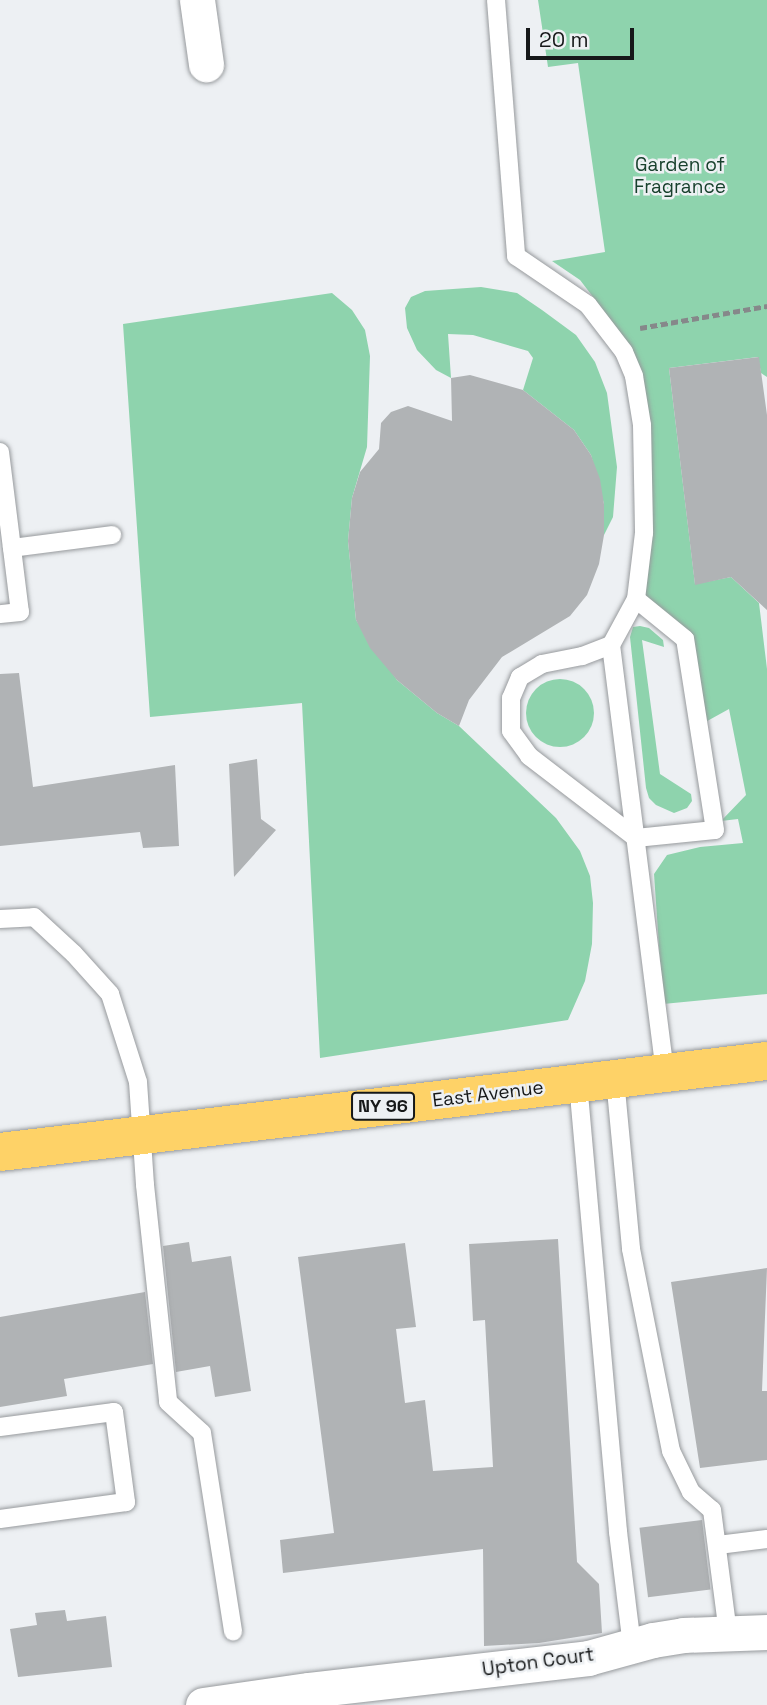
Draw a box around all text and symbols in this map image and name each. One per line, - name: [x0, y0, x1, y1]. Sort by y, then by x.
- scale bar: [529, 14, 638, 58]
- text: 20 m: [539, 26, 589, 53]
- park label: Garden of Fragrance: [634, 154, 726, 198]
- street label: East Avenue: [431, 1076, 545, 1112]
- road number: NY 96: [350, 1092, 416, 1120]
- street label: Upton Court: [481, 1643, 595, 1681]

